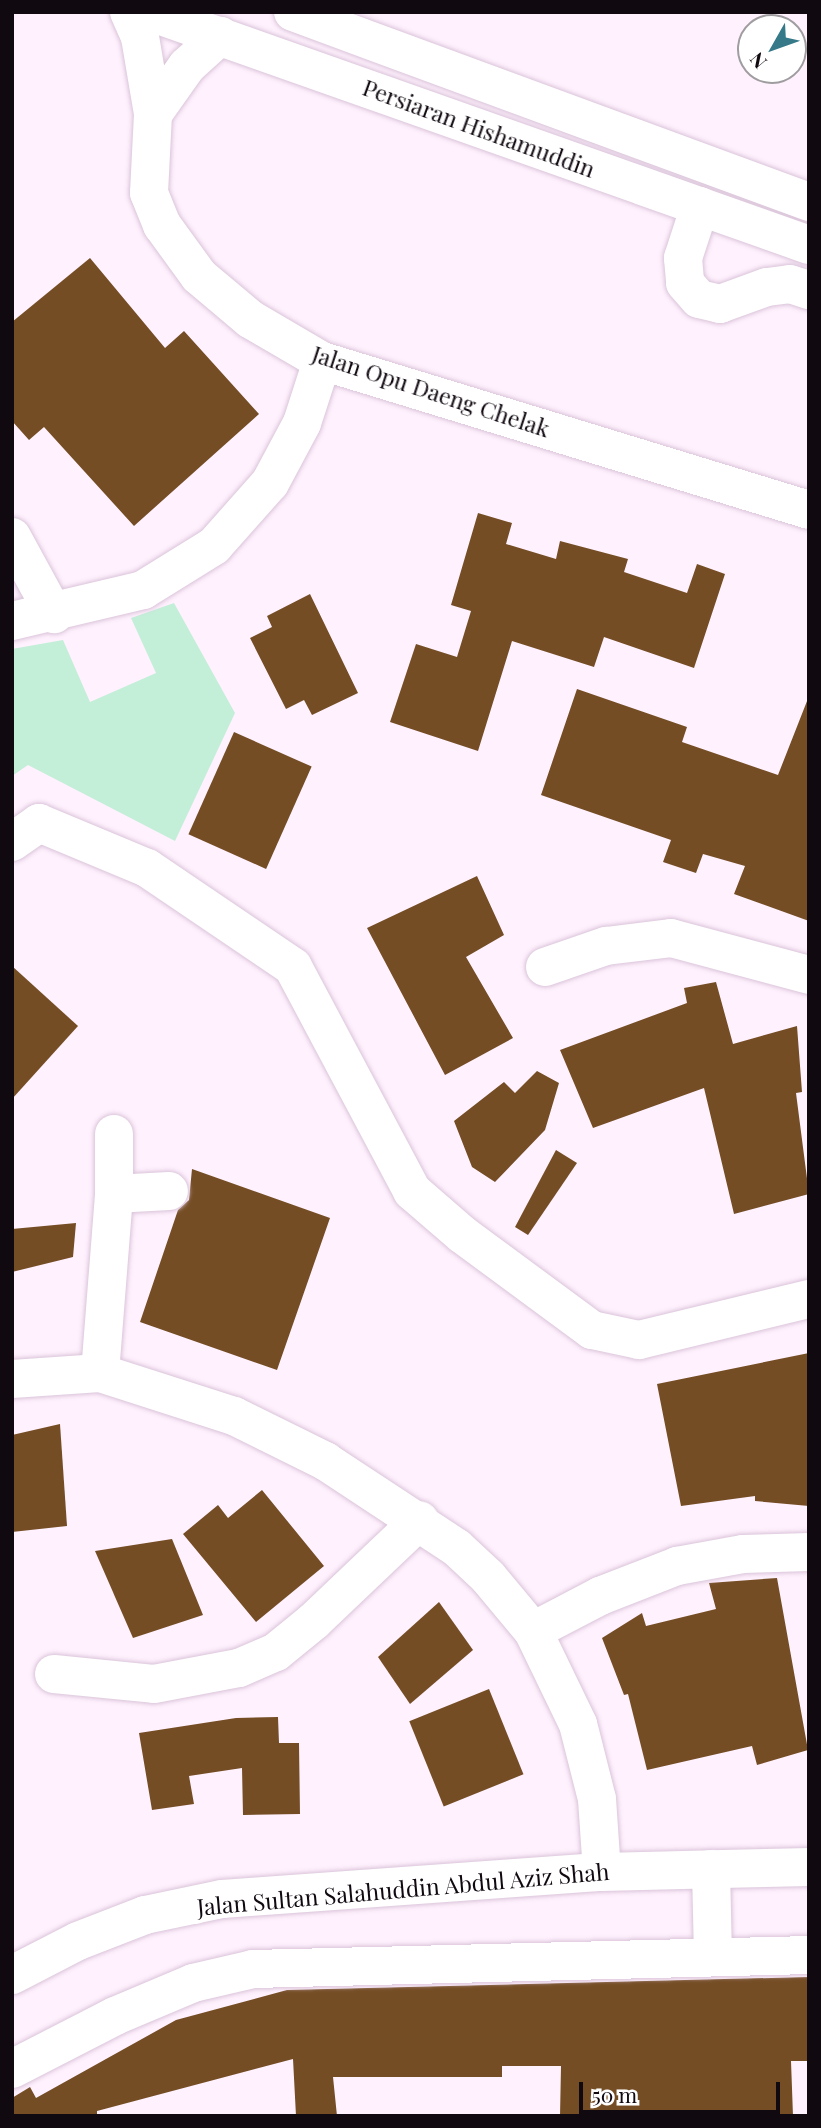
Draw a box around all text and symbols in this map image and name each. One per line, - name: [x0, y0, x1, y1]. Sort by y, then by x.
- north arrow: [737, 14, 807, 84]
- text: N: [743, 48, 772, 75]
- street label: Persiaran Hishamuddin: [359, 73, 599, 183]
- street label: Jalan Opu Daeng Chelak: [309, 340, 553, 442]
- street label: Jalan Sultan Salahuddin Abdul Aziz Shah: [195, 1857, 611, 1921]
- scale bar: [583, 2068, 784, 2112]
- text: 50 m: [592, 2080, 637, 2108]

